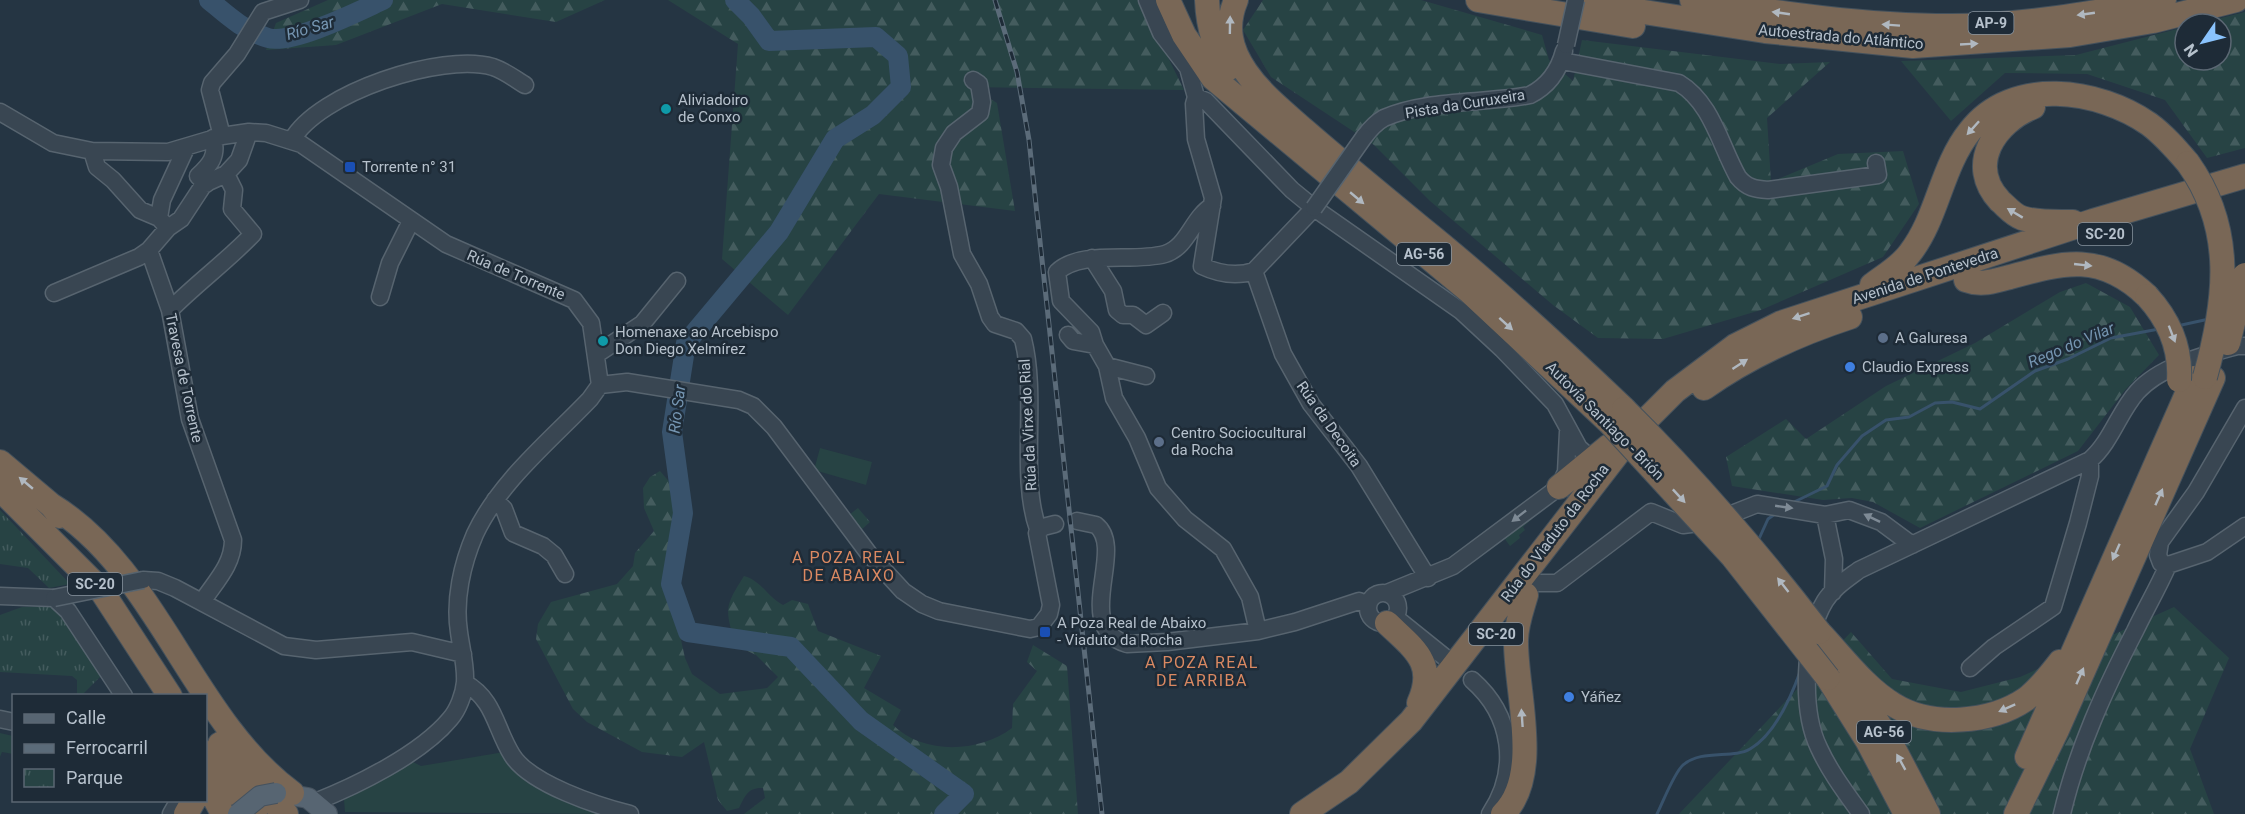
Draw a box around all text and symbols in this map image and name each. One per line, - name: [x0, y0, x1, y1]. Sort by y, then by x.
- one-way arrow: [1772, 8, 1791, 17]
- one-way arrow: [2076, 9, 2095, 18]
- water label: Río Sar: [284, 12, 337, 44]
- road number: AP-9: [1968, 12, 2014, 34]
- north arrow: [2173, 12, 2233, 72]
- one-way arrow: [1225, 16, 1235, 35]
- one-way arrow: [1882, 20, 1901, 29]
- street label: Autoestrada do Atlántico: [1758, 21, 1924, 53]
- one-way arrow: [1959, 39, 1978, 48]
- text: N: [2180, 40, 2202, 60]
- street label: Pista da Curuxeira: [1404, 86, 1526, 122]
- place label: Aliviadoiro de Conxo: [678, 91, 748, 126]
- marker: Aliviadoiro de Conxo: [659, 102, 673, 116]
- one-way arrow: [1966, 121, 1980, 136]
- place label: Torrente n° 31: [362, 158, 456, 176]
- marker: Torrente n° 31: [343, 160, 357, 174]
- one-way arrow: [1349, 192, 1365, 205]
- one-way arrow: [2007, 208, 2024, 219]
- road number: SC-20: [2078, 223, 2132, 245]
- road number: AG-56: [1397, 243, 1451, 265]
- street label: Avenida de Pontevedra: [1850, 244, 2000, 308]
- street label: Rúa de Torrente: [464, 246, 568, 304]
- one-way arrow: [2074, 260, 2093, 270]
- street label: Travesa de Torrente: [162, 312, 207, 444]
- one-way arrow: [1792, 312, 1810, 322]
- one-way arrow: [1499, 317, 1513, 331]
- water label: Rego do Vilar: [2025, 318, 2118, 372]
- place label: Homenaxe ao Arcebispo Don Diego Xelmírez: [615, 323, 779, 358]
- one-way arrow: [2167, 326, 2177, 344]
- place label: A Galuresa: [1895, 329, 1968, 347]
- marker: A Galuresa: [1876, 331, 1890, 345]
- marker: Homenaxe ao Arcebispo Don Diego Xelmírez: [596, 334, 610, 348]
- street label: Rúa da Virxe do Rial: [1016, 358, 1040, 492]
- street label: Autovía Santiago - Brión: [1542, 358, 1668, 484]
- one-way arrow: [1732, 358, 1748, 369]
- place label: Claudio Express: [1862, 358, 1969, 376]
- marker: Claudio Express: [1843, 360, 1857, 374]
- street label: Rúa da Decoita: [1293, 378, 1365, 470]
- water label: Río Sar: [665, 383, 690, 435]
- place label: Centro Sociocultural da Rocha: [1171, 424, 1306, 459]
- marker: Centro Sociocultural da Rocha: [1152, 435, 1166, 449]
- street label: Rúa do Viaduto da Rocha: [1497, 461, 1613, 605]
- one-way arrow: [19, 477, 34, 490]
- one-way arrow: [1671, 488, 1685, 502]
- one-way arrow: [2154, 489, 2163, 506]
- one-way arrow: [1774, 503, 1793, 512]
- one-way arrow: [1511, 510, 1527, 523]
- one-way arrow: [1863, 513, 1880, 523]
- one-way arrow: [2111, 544, 2121, 562]
- district label: A POZA REAL DE ABAIXO: [792, 548, 906, 585]
- road number: SC-20: [68, 573, 122, 595]
- one-way arrow: [1777, 578, 1789, 593]
- place label: A Poza Real de Abaixo - Viaduto da Rocha: [1057, 614, 1206, 649]
- road number: SC-20: [1469, 623, 1523, 645]
- marker: A Poza Real de Abaixo - Viaduto da Rocha: [1038, 625, 1052, 639]
- district label: A POZA REAL DE ARRIBA: [1145, 653, 1259, 690]
- one-way arrow: [2076, 667, 2085, 685]
- place label: Yáñez: [1581, 688, 1621, 706]
- marker: Yáñez: [1562, 690, 1576, 704]
- legend: [12, 694, 207, 802]
- one-way arrow: [1998, 703, 2016, 713]
- text: Calle: [66, 707, 106, 728]
- one-way arrow: [1518, 709, 1527, 728]
- road number: AG-56: [1857, 721, 1911, 743]
- text: Ferrocarril: [66, 737, 148, 758]
- one-way arrow: [1896, 753, 1906, 770]
- text: Parque: [66, 767, 123, 788]

